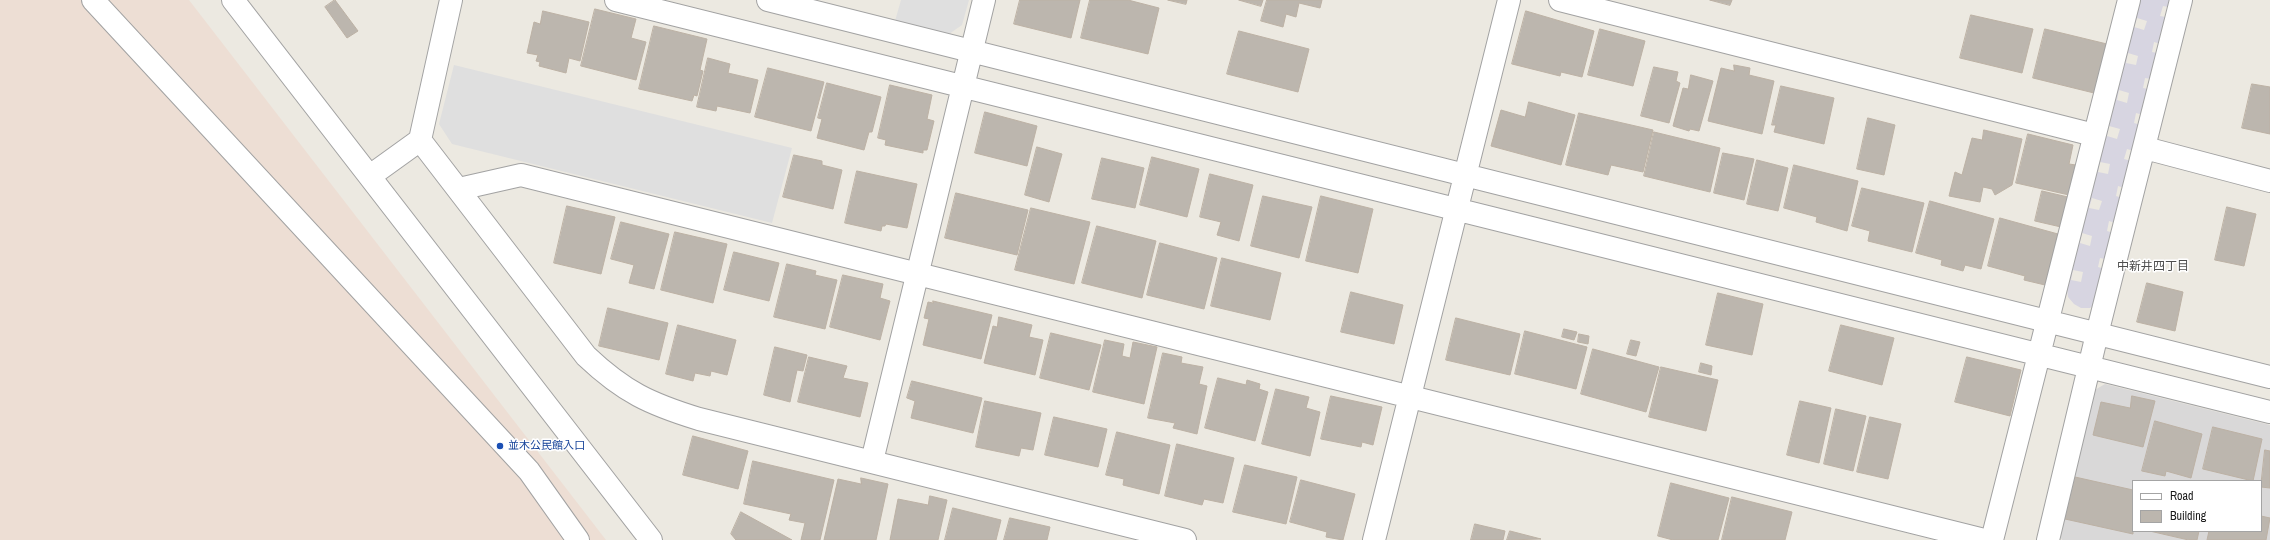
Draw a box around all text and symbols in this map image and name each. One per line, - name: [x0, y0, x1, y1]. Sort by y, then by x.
- district label: 中新井四丁目: [2117, 260, 2189, 274]
- place label: 並木公民館入口: [508, 439, 585, 453]
- marker: 並木公民館入口: [495, 441, 505, 451]
- legend: [2132, 480, 2262, 532]
- text: Road: [2170, 488, 2194, 504]
- text: Building: [2170, 508, 2206, 524]

